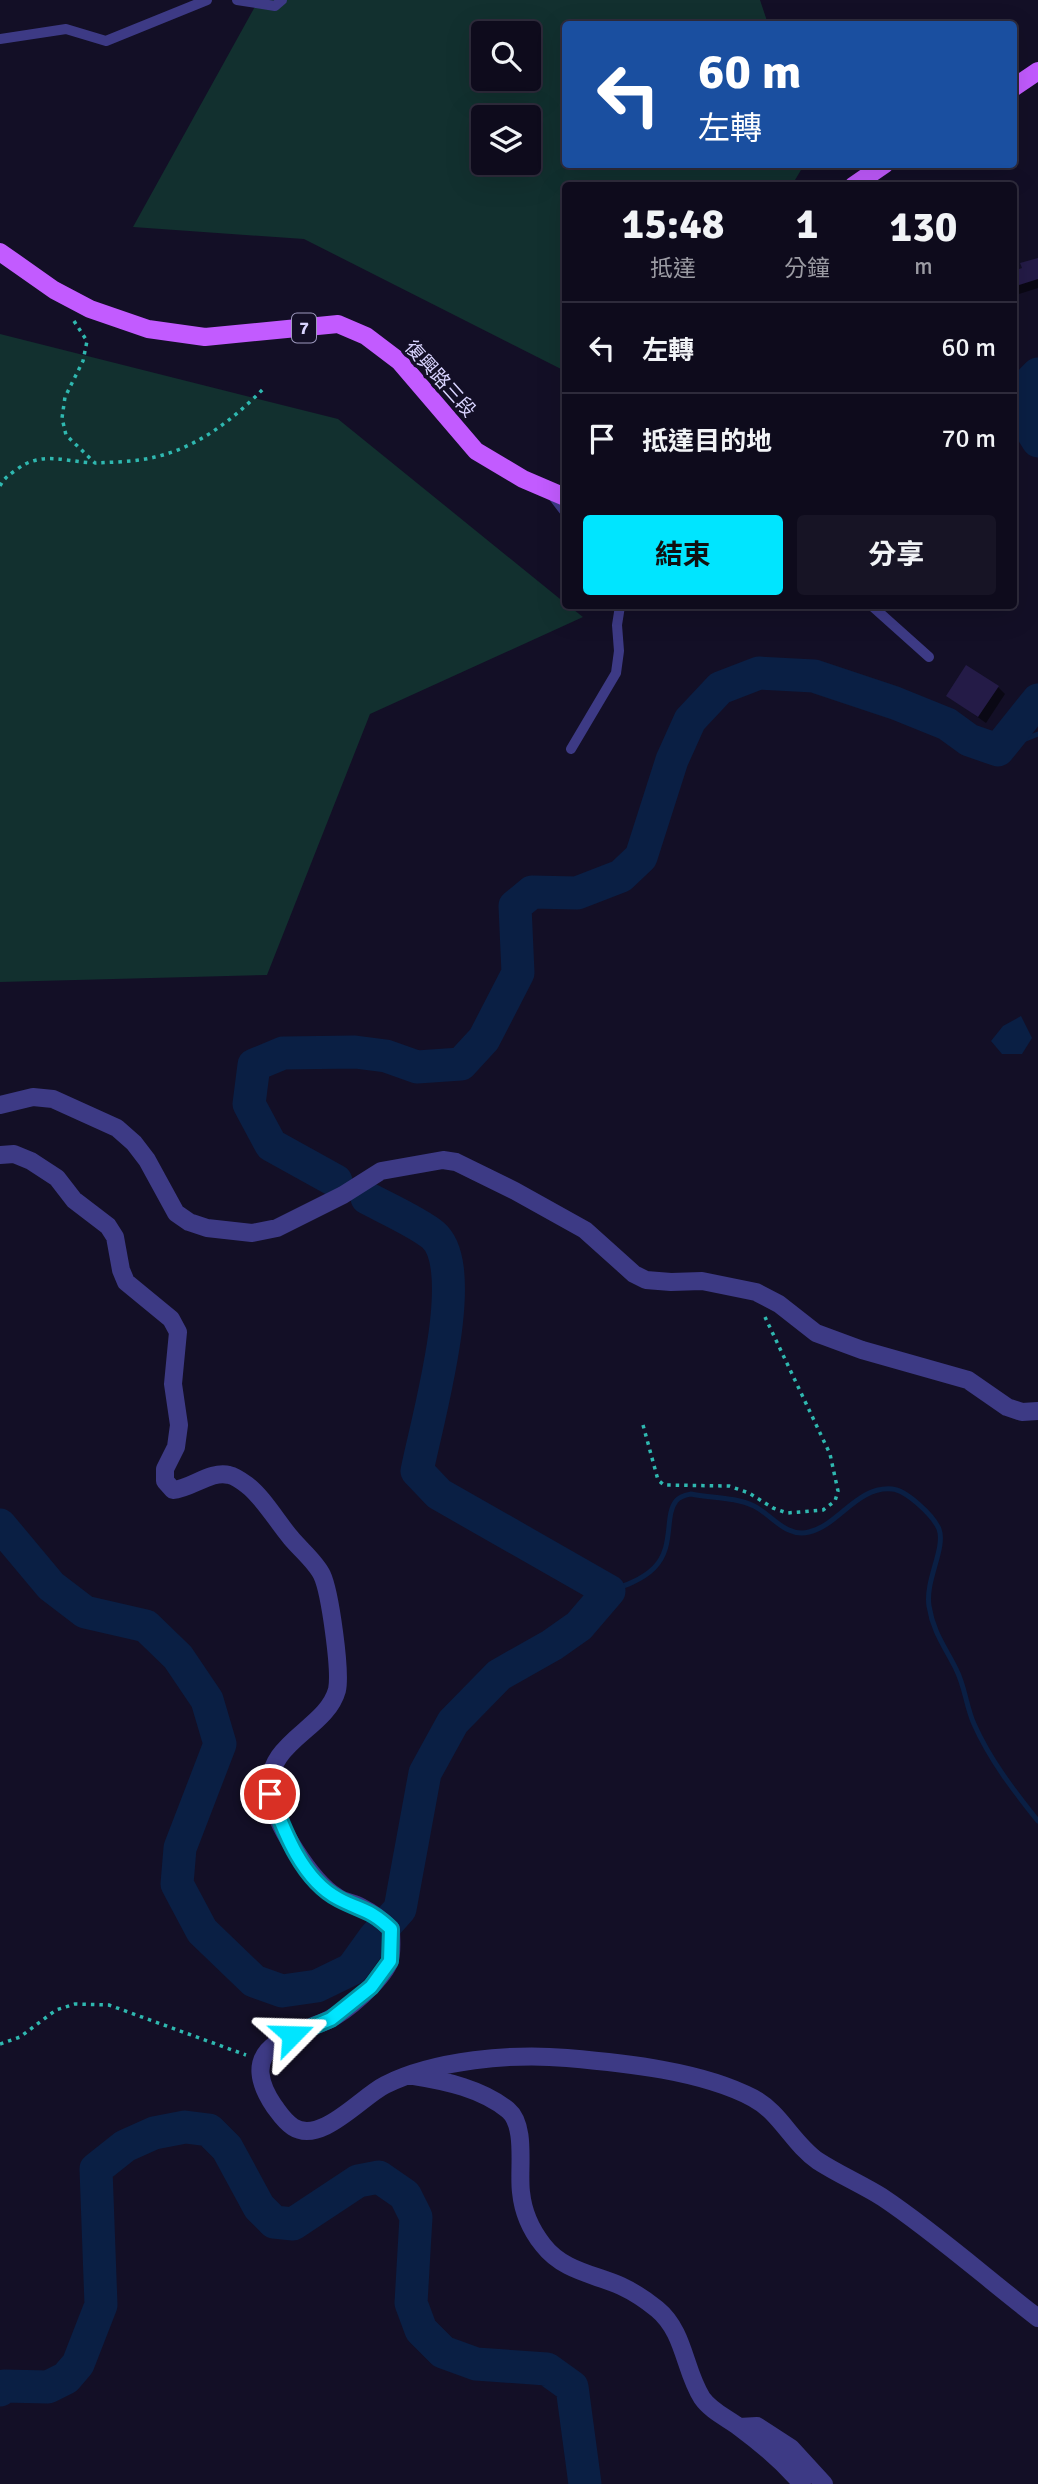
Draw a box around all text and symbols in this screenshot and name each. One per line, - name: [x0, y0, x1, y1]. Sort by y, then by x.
- map controls: [471, 21, 541, 175]
- button: search: [471, 21, 541, 91]
- text: 60 m: [698, 42, 801, 102]
- icon: left: [583, 49, 674, 140]
- button: layers: [471, 105, 541, 175]
- text: 左轉: [698, 109, 762, 148]
- text: 15:48: [621, 199, 725, 250]
- text: 1: [796, 199, 818, 250]
- text: 130: [889, 202, 958, 253]
- text: m: [914, 252, 933, 281]
- text: 抵達: [650, 254, 696, 283]
- text: 分鐘: [784, 254, 830, 283]
- road number: 7: [292, 314, 316, 342]
- icon: left: [583, 329, 621, 367]
- text: 60 m: [941, 332, 996, 364]
- text: 左轉: [642, 335, 694, 367]
- street label: 復興路三段: [399, 336, 481, 422]
- icon: arrive: [583, 420, 621, 458]
- text: 70 m: [941, 423, 996, 455]
- text: 抵達目的地: [642, 426, 772, 458]
- button: 結束: [583, 515, 783, 595]
- button: 分享: [797, 515, 996, 595]
- pin: [240, 1764, 300, 1824]
- icon: arrive: [251, 1775, 289, 1813]
- position arrow: [255, 1998, 329, 2072]

